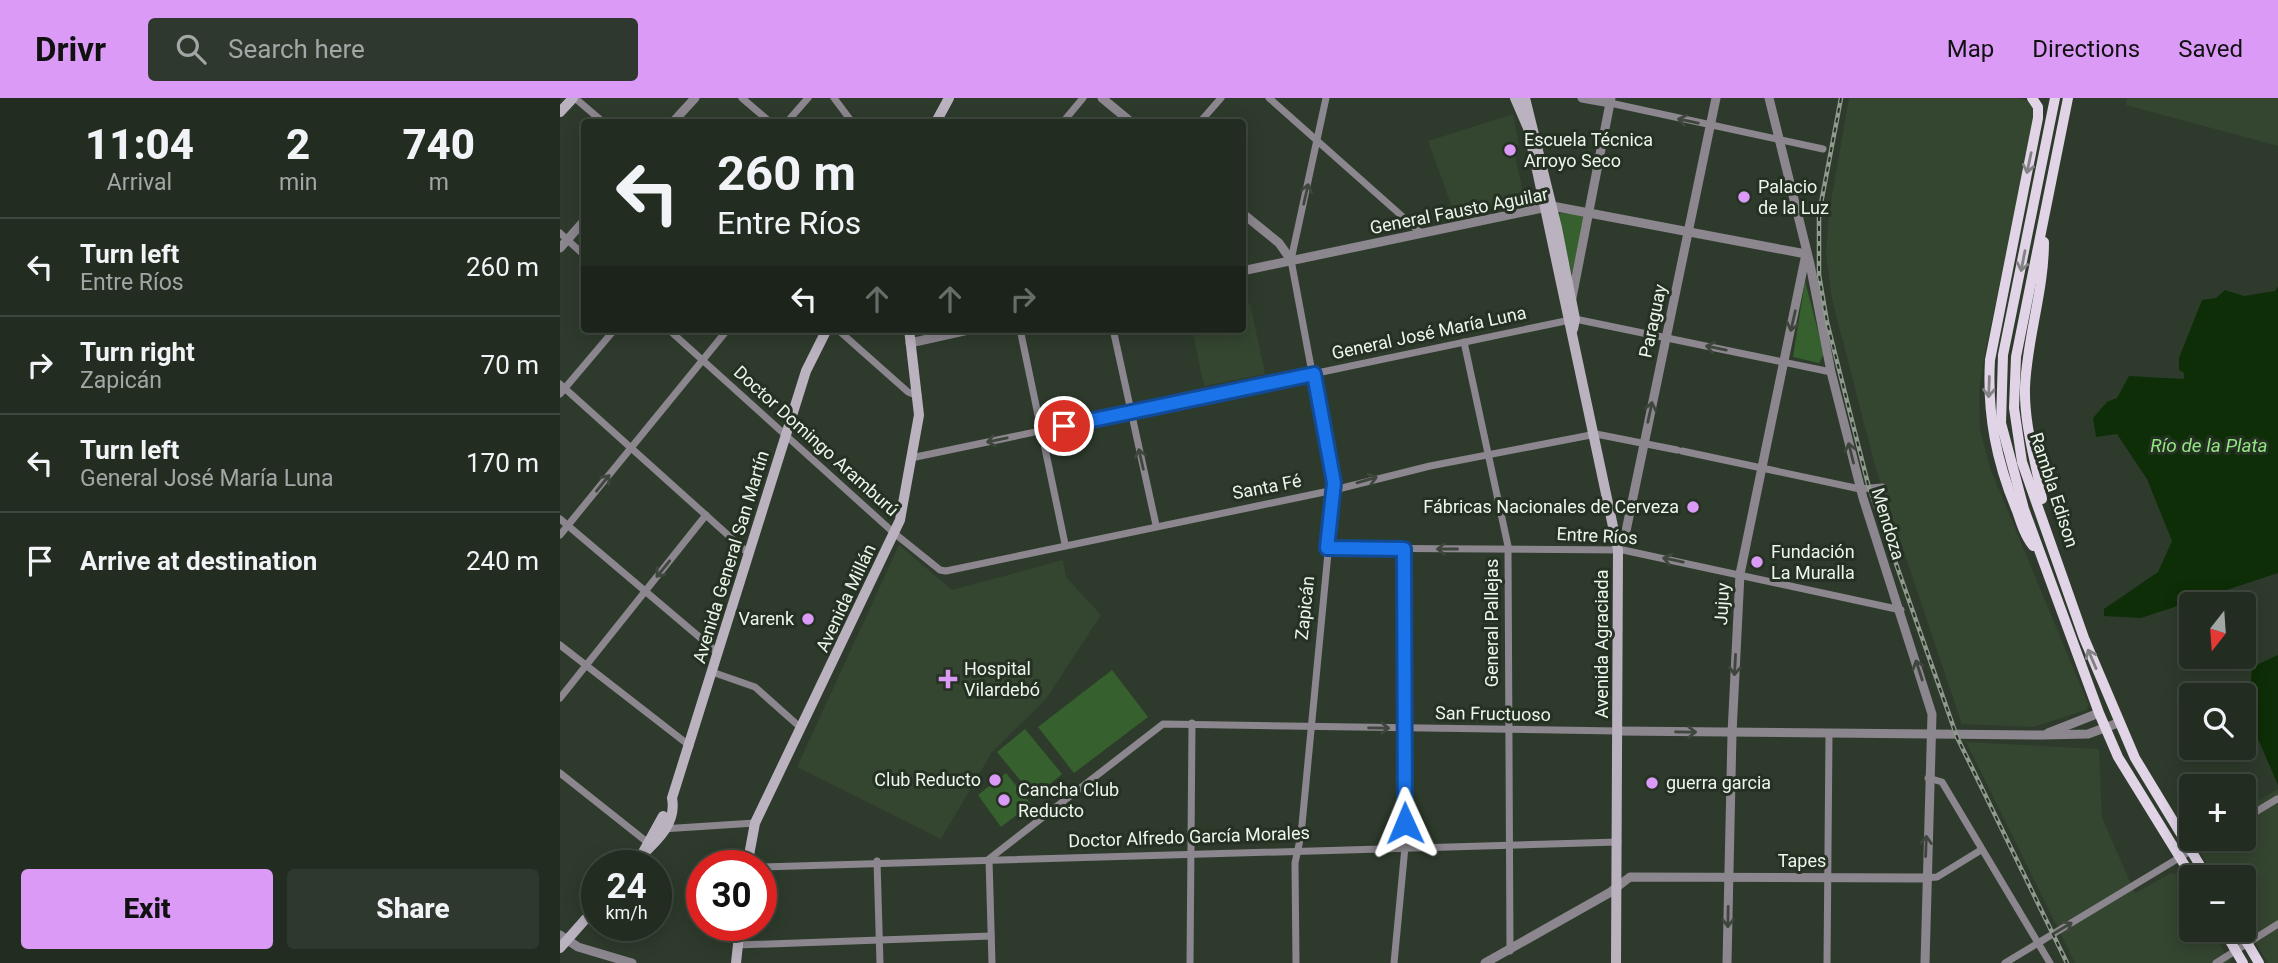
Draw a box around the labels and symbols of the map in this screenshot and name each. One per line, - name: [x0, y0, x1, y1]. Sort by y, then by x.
- one-way arrow: [1677, 113, 1700, 127]
- place label: Escuela Técnica Arroyo Seco: [1524, 129, 1653, 171]
- marker: Escuela Técnica Arroyo Seco: [1502, 142, 1518, 158]
- one-way arrow: [2021, 151, 2035, 174]
- place label: Palacio de la Luz: [1758, 176, 1829, 218]
- one-way arrow: [1299, 183, 1313, 206]
- street label: General Fausto Aguilar: [1368, 183, 1550, 238]
- marker: Palacio de la Luz: [1736, 189, 1752, 205]
- one-way arrow: [2015, 249, 2029, 272]
- street label: Paraguay: [1634, 282, 1671, 360]
- street label: General José María Luna: [1330, 302, 1528, 363]
- one-way arrow: [1785, 309, 1799, 332]
- one-way arrow: [1705, 341, 1728, 355]
- street label: Doctor Domingo Aramburú: [730, 361, 903, 520]
- one-way arrow: [1982, 375, 1996, 398]
- pin: [1034, 396, 1094, 456]
- one-way arrow: [1643, 401, 1657, 424]
- street label: Rambla Edison: [2026, 430, 2083, 550]
- one-way arrow: [986, 433, 1009, 447]
- water label: Río de la Plata: [2150, 434, 2268, 457]
- one-way arrow: [1844, 442, 1857, 465]
- street label: Avenida General San Martín: [688, 448, 773, 666]
- one-way arrow: [1134, 448, 1148, 471]
- street label: Santa Fé: [1231, 470, 1303, 503]
- one-way arrow: [1355, 473, 1377, 486]
- one-way arrow: [595, 474, 611, 492]
- street label: Mendoza: [1868, 485, 1909, 562]
- place label: Fábricas Nacionales de Cerveza: [1423, 496, 1679, 517]
- marker: Fábricas Nacionales de Cerveza: [1685, 499, 1701, 515]
- street label: Entre Ríos: [1556, 523, 1638, 548]
- street label: Avenida Millán: [811, 540, 880, 655]
- place label: Fundación La Muralla: [1771, 541, 1855, 583]
- one-way arrow: [1435, 542, 1458, 556]
- one-way arrow: [1662, 553, 1685, 567]
- marker: Fundación La Muralla: [1749, 554, 1765, 570]
- one-way arrow: [656, 559, 671, 577]
- street label: General Pallejas: [1481, 559, 1502, 687]
- street label: Avenida Agraciada: [1591, 569, 1612, 719]
- street label: Zapicán: [1291, 575, 1318, 641]
- street label: Jujuy: [1710, 582, 1733, 626]
- north arrow: [2179, 592, 2256, 668]
- place label: Varenk: [739, 608, 795, 629]
- marker: Varenk: [800, 611, 816, 627]
- one-way arrow: [2085, 649, 2098, 671]
- one-way arrow: [1729, 653, 1742, 676]
- place label: Hospital Vilardebó: [964, 658, 1040, 700]
- one-way arrow: [1911, 659, 1924, 681]
- marker: Hospital Vilardebó: [938, 669, 958, 689]
- street label: San Fructuoso: [1435, 702, 1551, 725]
- one-way arrow: [1367, 721, 1390, 735]
- one-way arrow: [1674, 726, 1697, 739]
- place label: Club Reducto: [874, 769, 981, 790]
- marker: Club Reducto: [987, 772, 1003, 788]
- place label: guerra garcia: [1666, 772, 1771, 793]
- marker: guerra garcia: [1644, 775, 1660, 791]
- place label: Cancha Club Reducto: [1018, 779, 1119, 821]
- position arrow: [1368, 786, 1442, 860]
- marker: Cancha Club Reducto: [996, 792, 1012, 808]
- street label: Doctor Alfredo García Morales: [1068, 822, 1310, 851]
- one-way arrow: [1919, 835, 1933, 858]
- speed limit sign: 30: [686, 850, 777, 941]
- street label: Tapes: [1778, 850, 1826, 871]
- one-way arrow: [1721, 905, 1735, 928]
- one-way arrow: [2053, 920, 2073, 934]

